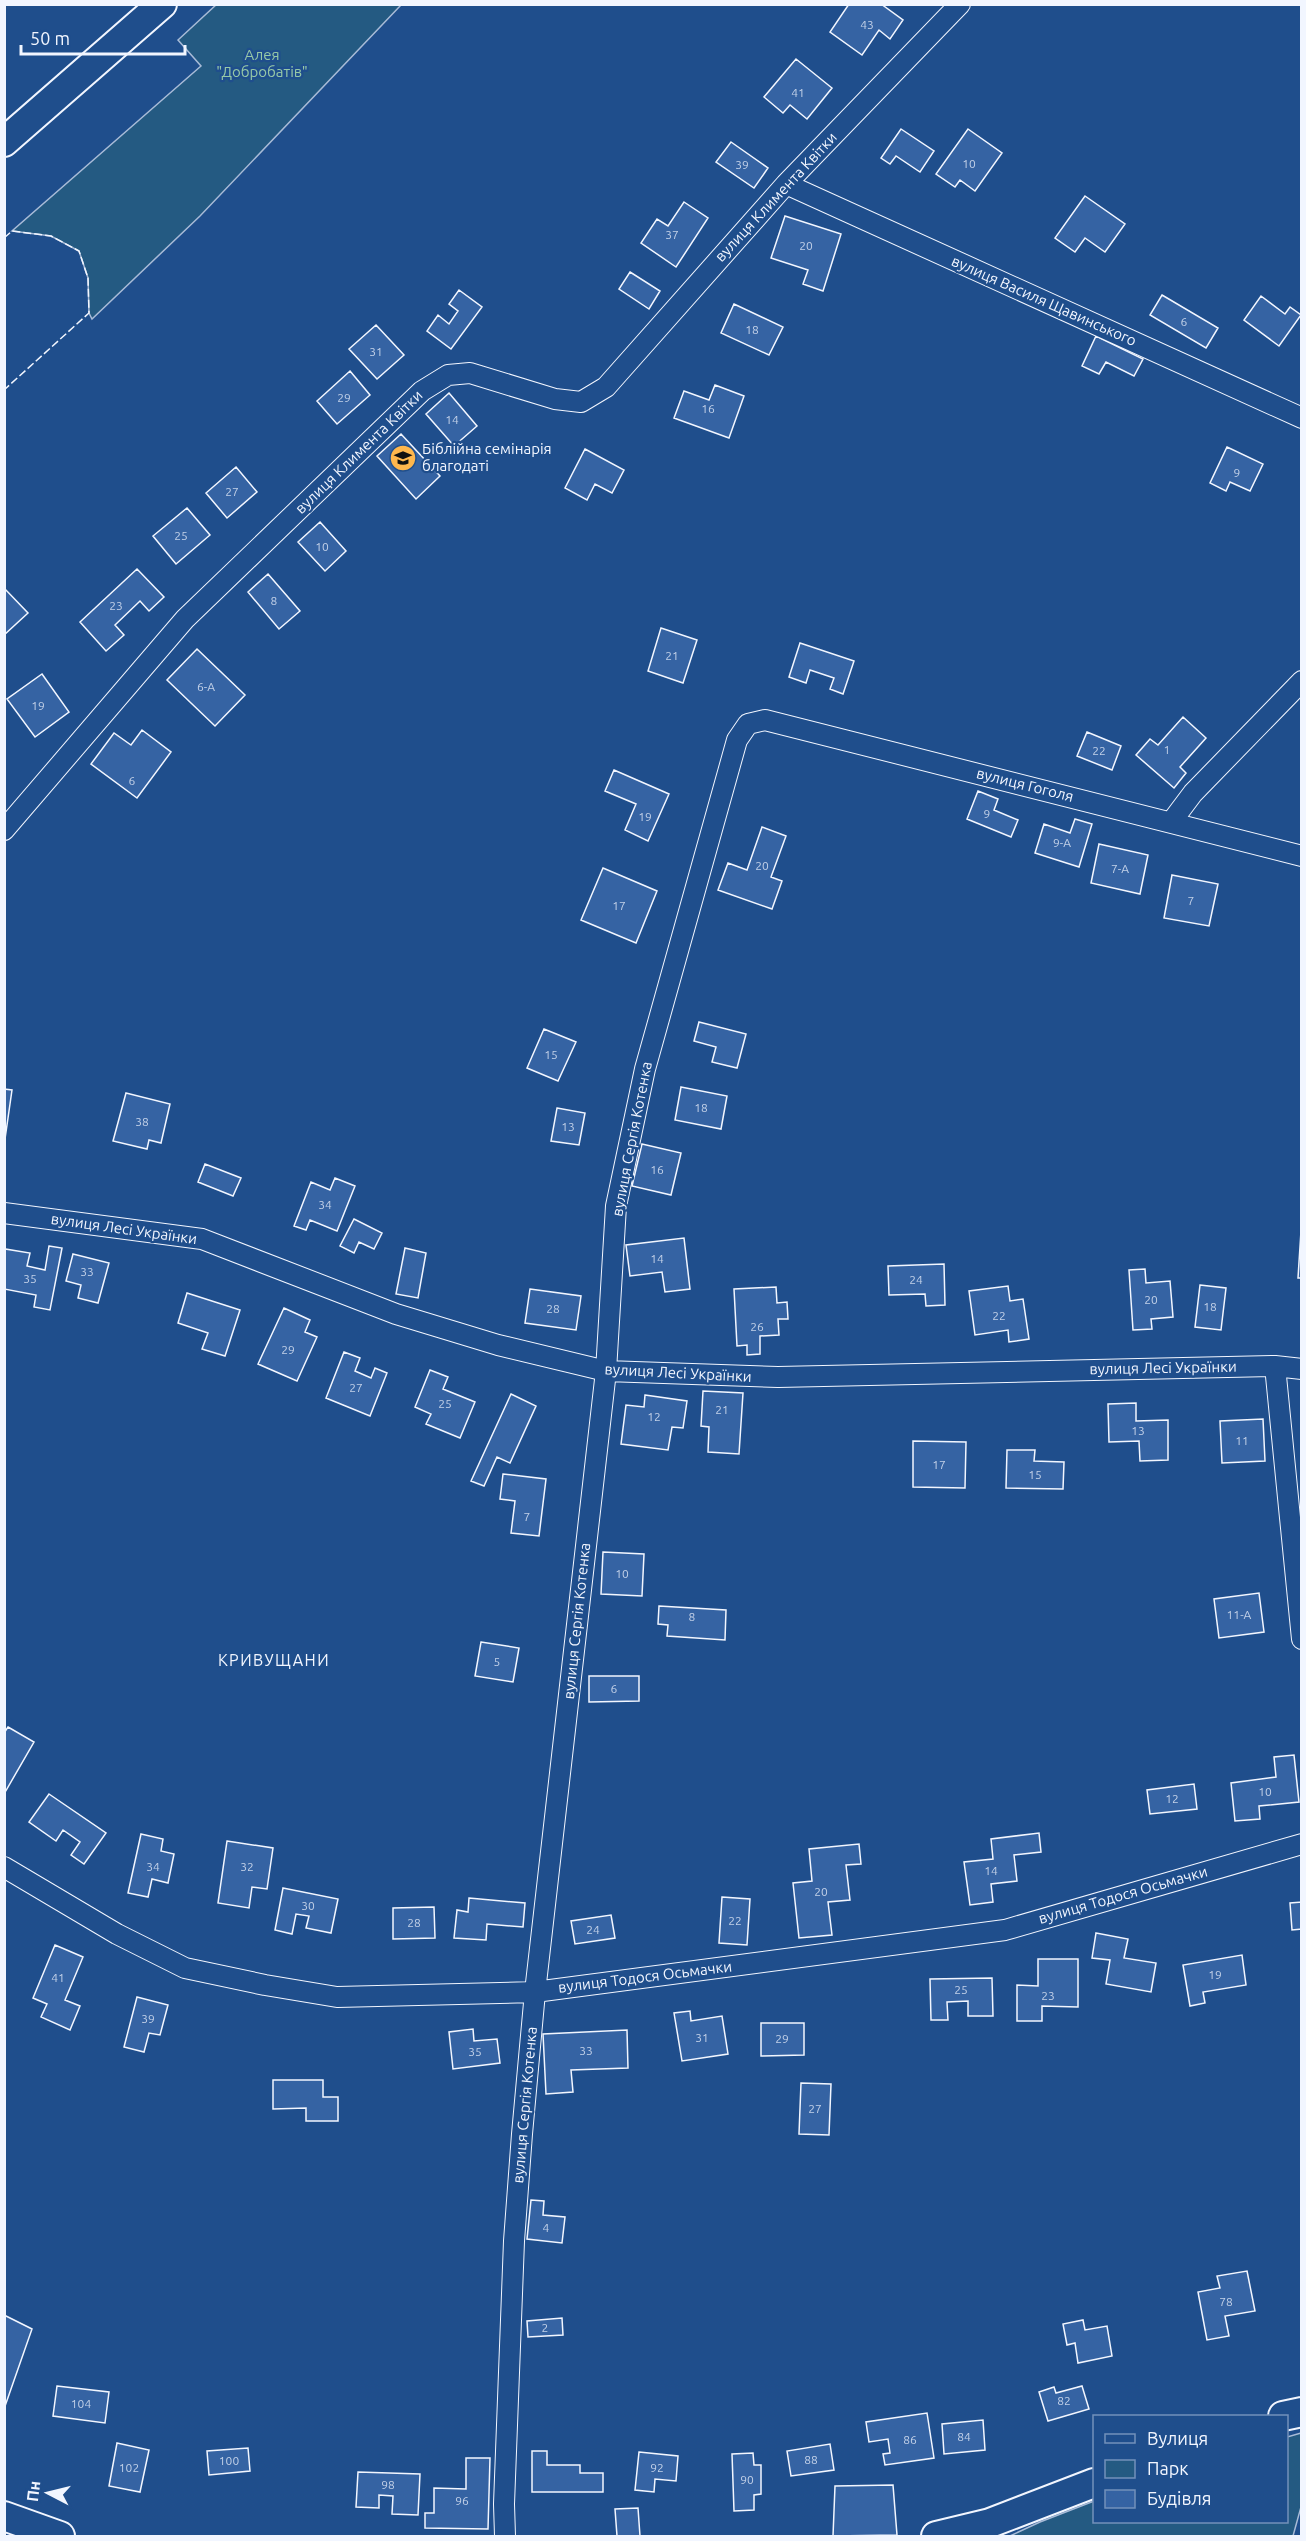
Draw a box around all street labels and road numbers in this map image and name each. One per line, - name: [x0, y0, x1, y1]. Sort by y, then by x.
- street label: вулиця Климента Квітки: [711, 129, 840, 265]
- street label: вулиця Василя Щавинського: [949, 252, 1139, 349]
- street label: вулиця Климента Квітки: [291, 386, 426, 517]
- street label: вулиця Гоголя: [975, 764, 1075, 805]
- street label: вулиця Сергія Котенка: [608, 1060, 655, 1218]
- street label: вулиця Лесі Українки: [50, 1210, 198, 1247]
- street label: вулиця Лесі Українки: [1089, 1358, 1237, 1377]
- street label: вулиця Лесі Українки: [604, 1360, 752, 1385]
- street label: вулиця Сергія Котенка: [560, 1542, 593, 1700]
- street label: вулиця Тодося Осьмачки: [1036, 1862, 1209, 1927]
- street label: вулиця Тодося Осьмачки: [557, 1957, 733, 1996]
- street label: вулиця Сергія Котенка: [509, 2026, 540, 2184]

